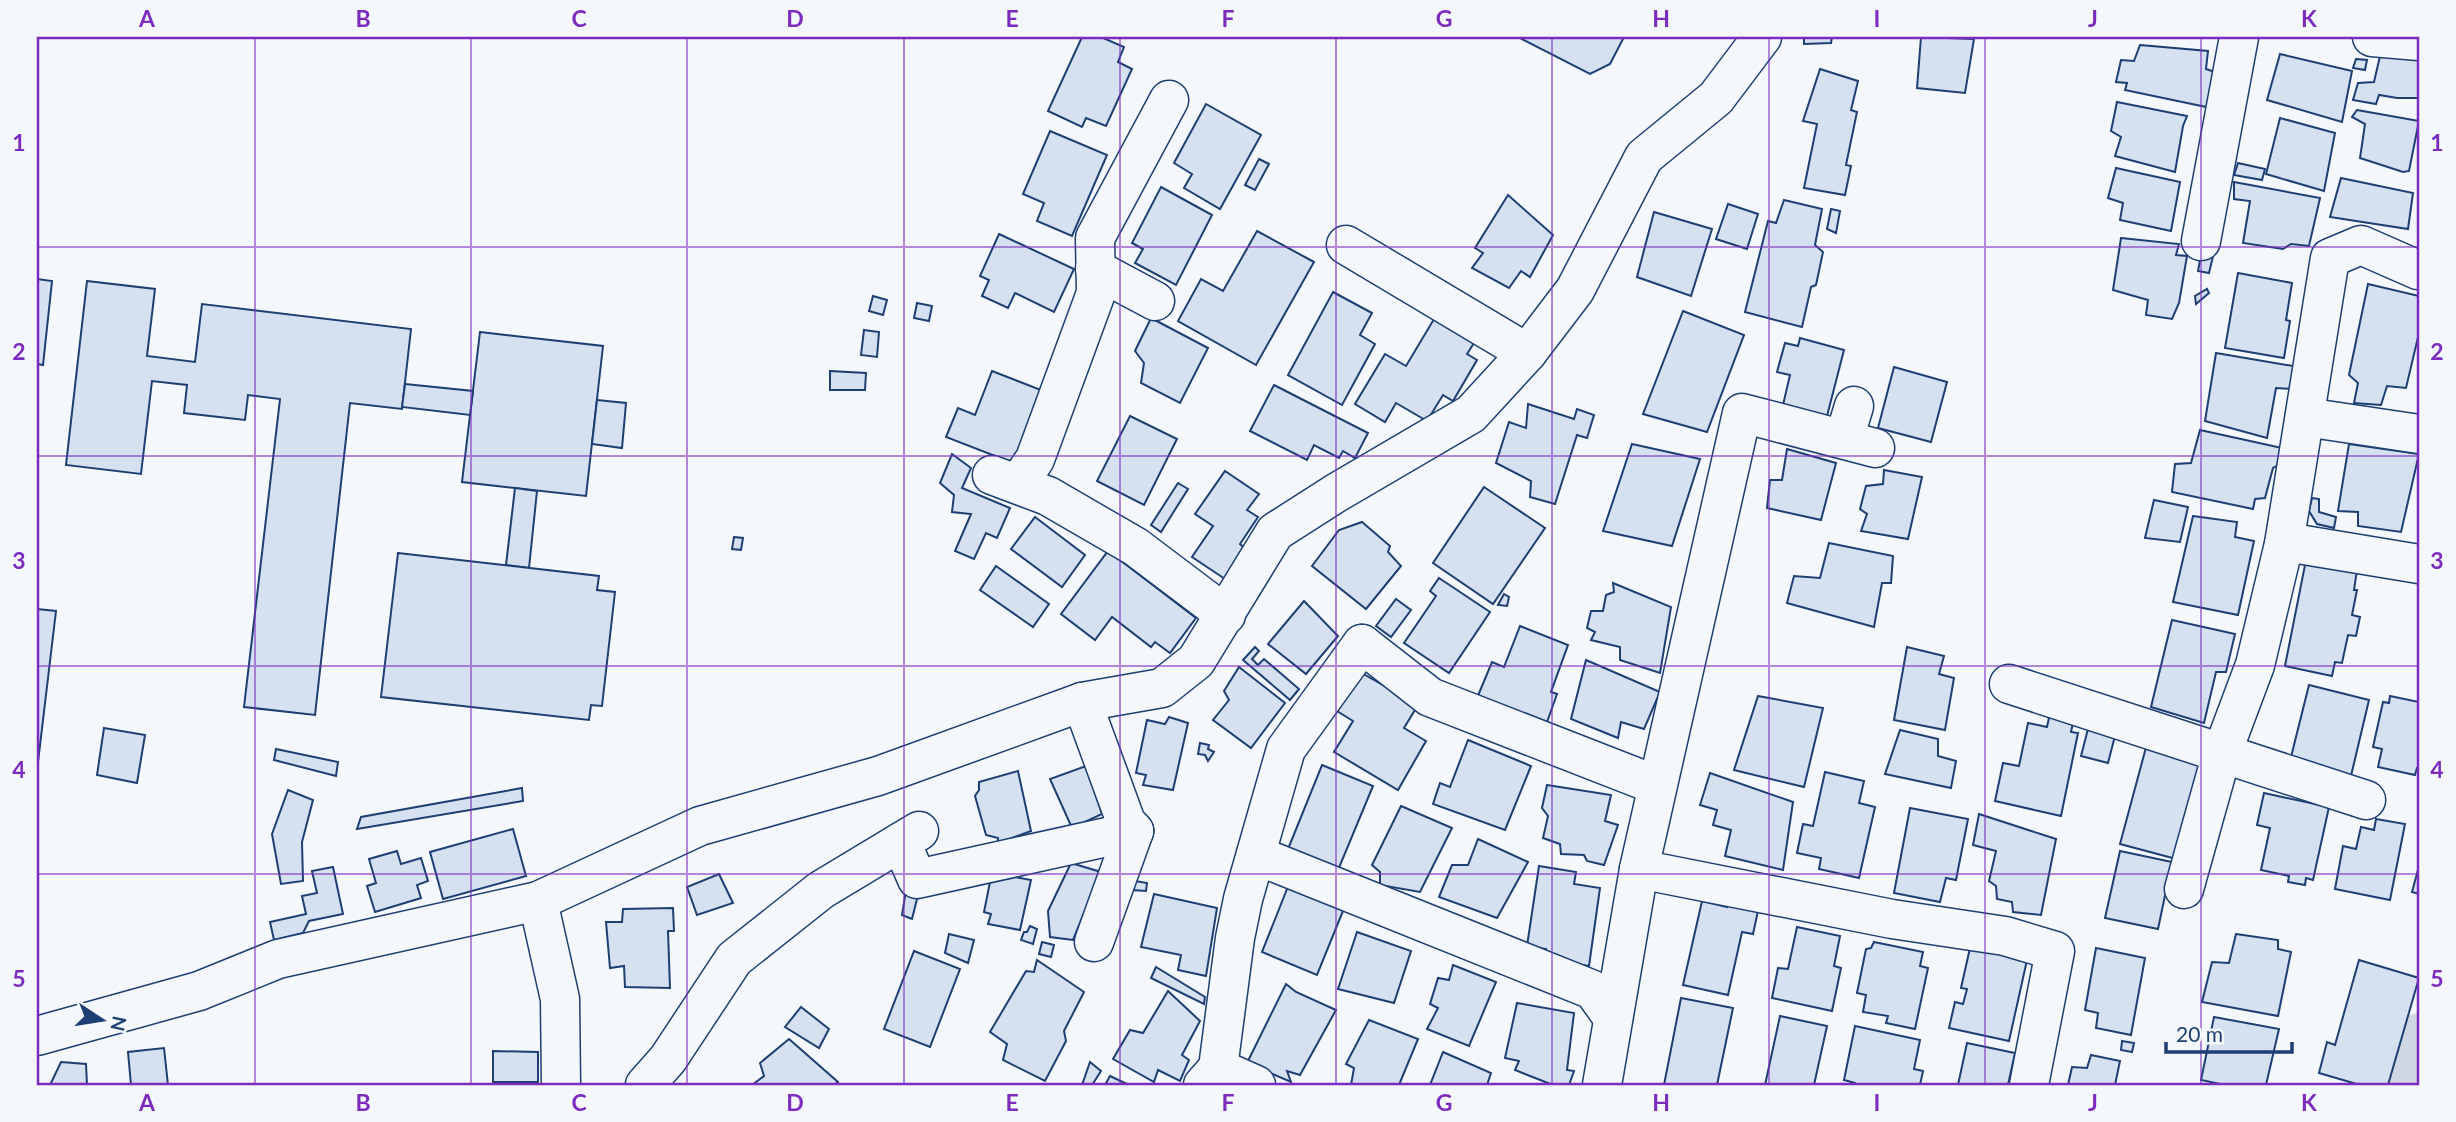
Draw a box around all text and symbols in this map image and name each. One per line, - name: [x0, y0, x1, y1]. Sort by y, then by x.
- text: A: [138, 4, 156, 32]
- text: B: [355, 4, 371, 32]
- text: C: [571, 4, 587, 32]
- text: D: [786, 4, 804, 32]
- text: E: [1005, 4, 1019, 32]
- text: F: [1221, 4, 1235, 32]
- text: G: [1436, 4, 1452, 32]
- text: H: [1652, 4, 1670, 32]
- text: I: [1874, 4, 1880, 32]
- text: J: [2088, 4, 2098, 32]
- text: K: [2301, 4, 2317, 32]
- text: 1: [12, 128, 26, 156]
- text: 1: [2430, 128, 2444, 156]
- text: 2: [12, 337, 26, 365]
- text: 2: [2430, 337, 2444, 365]
- text: 3: [12, 546, 26, 574]
- text: 3: [2430, 546, 2444, 574]
- text: 4: [12, 755, 26, 783]
- text: 4: [2430, 755, 2444, 783]
- text: 5: [12, 964, 26, 992]
- text: 5: [2430, 964, 2444, 992]
- north arrow: [66, 986, 136, 1056]
- scale bar: [2166, 1010, 2292, 1054]
- text: N: [106, 1014, 132, 1033]
- text: 20 m: [2176, 1021, 2223, 1046]
- text: A: [138, 1088, 156, 1116]
- text: B: [355, 1088, 371, 1116]
- text: C: [571, 1088, 587, 1116]
- text: D: [786, 1088, 804, 1116]
- text: E: [1005, 1088, 1019, 1116]
- text: F: [1221, 1088, 1235, 1116]
- text: G: [1436, 1088, 1452, 1116]
- text: H: [1652, 1088, 1670, 1116]
- text: I: [1874, 1088, 1880, 1116]
- text: J: [2088, 1088, 2098, 1116]
- text: K: [2301, 1088, 2317, 1116]

